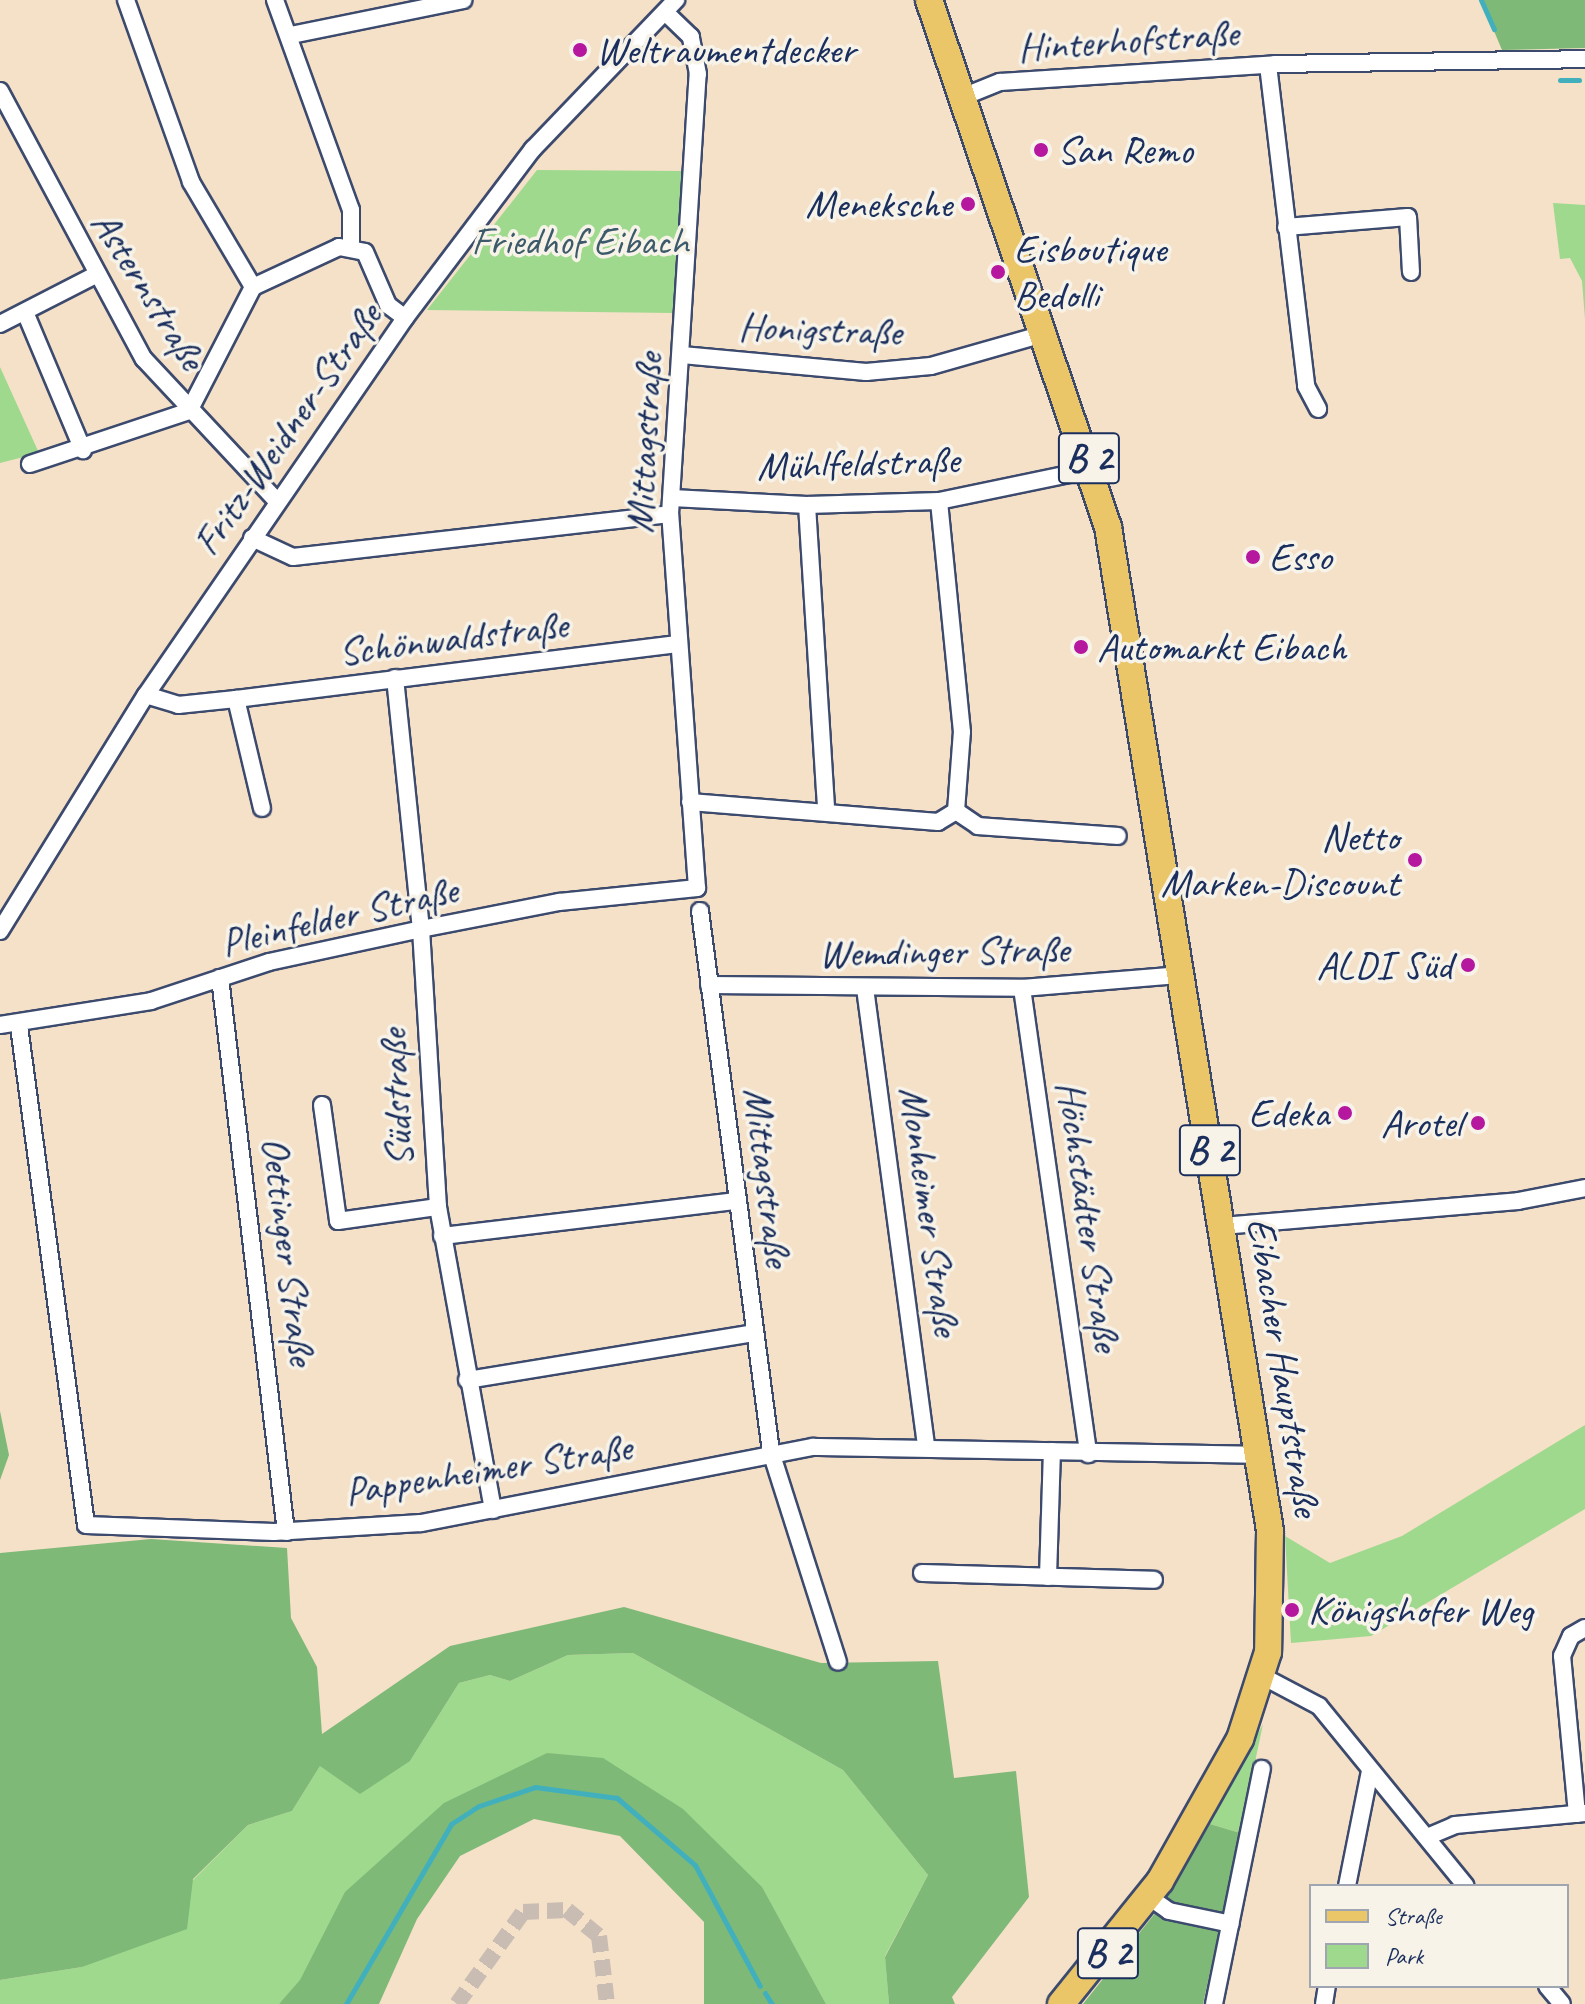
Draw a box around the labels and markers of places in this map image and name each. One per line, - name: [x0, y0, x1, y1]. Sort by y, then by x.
- place label: Weltraumentdecker: [596, 26, 855, 74]
- marker: Weltraumentdecker: [571, 41, 589, 59]
- place label: San Remo: [1057, 126, 1192, 174]
- marker: San Remo: [1032, 141, 1050, 159]
- place label: Meneksche: [806, 180, 952, 228]
- marker: Meneksche: [959, 195, 977, 213]
- place label: Eisboutique Bedolli: [1014, 225, 1166, 319]
- marker: Eisboutique Bedolli: [989, 263, 1007, 281]
- place label: Esso: [1269, 533, 1332, 581]
- marker: Esso: [1244, 548, 1262, 566]
- place label: Automarkt Eibach: [1097, 623, 1346, 671]
- marker: Automarkt Eibach: [1072, 638, 1090, 656]
- place label: Netto Marken-Discount: [1161, 813, 1399, 907]
- marker: Netto Marken-Discount: [1406, 851, 1424, 869]
- place label: ALDI Süd: [1317, 941, 1452, 989]
- marker: ALDI Süd: [1459, 956, 1477, 974]
- place label: Edeka: [1248, 1089, 1329, 1137]
- place label: Arotel: [1381, 1099, 1462, 1147]
- marker: Edeka: [1336, 1104, 1354, 1122]
- marker: Arotel: [1469, 1114, 1487, 1132]
- place label: Königshofer Weg: [1308, 1586, 1533, 1634]
- marker: Königshofer Weg: [1283, 1601, 1301, 1619]

